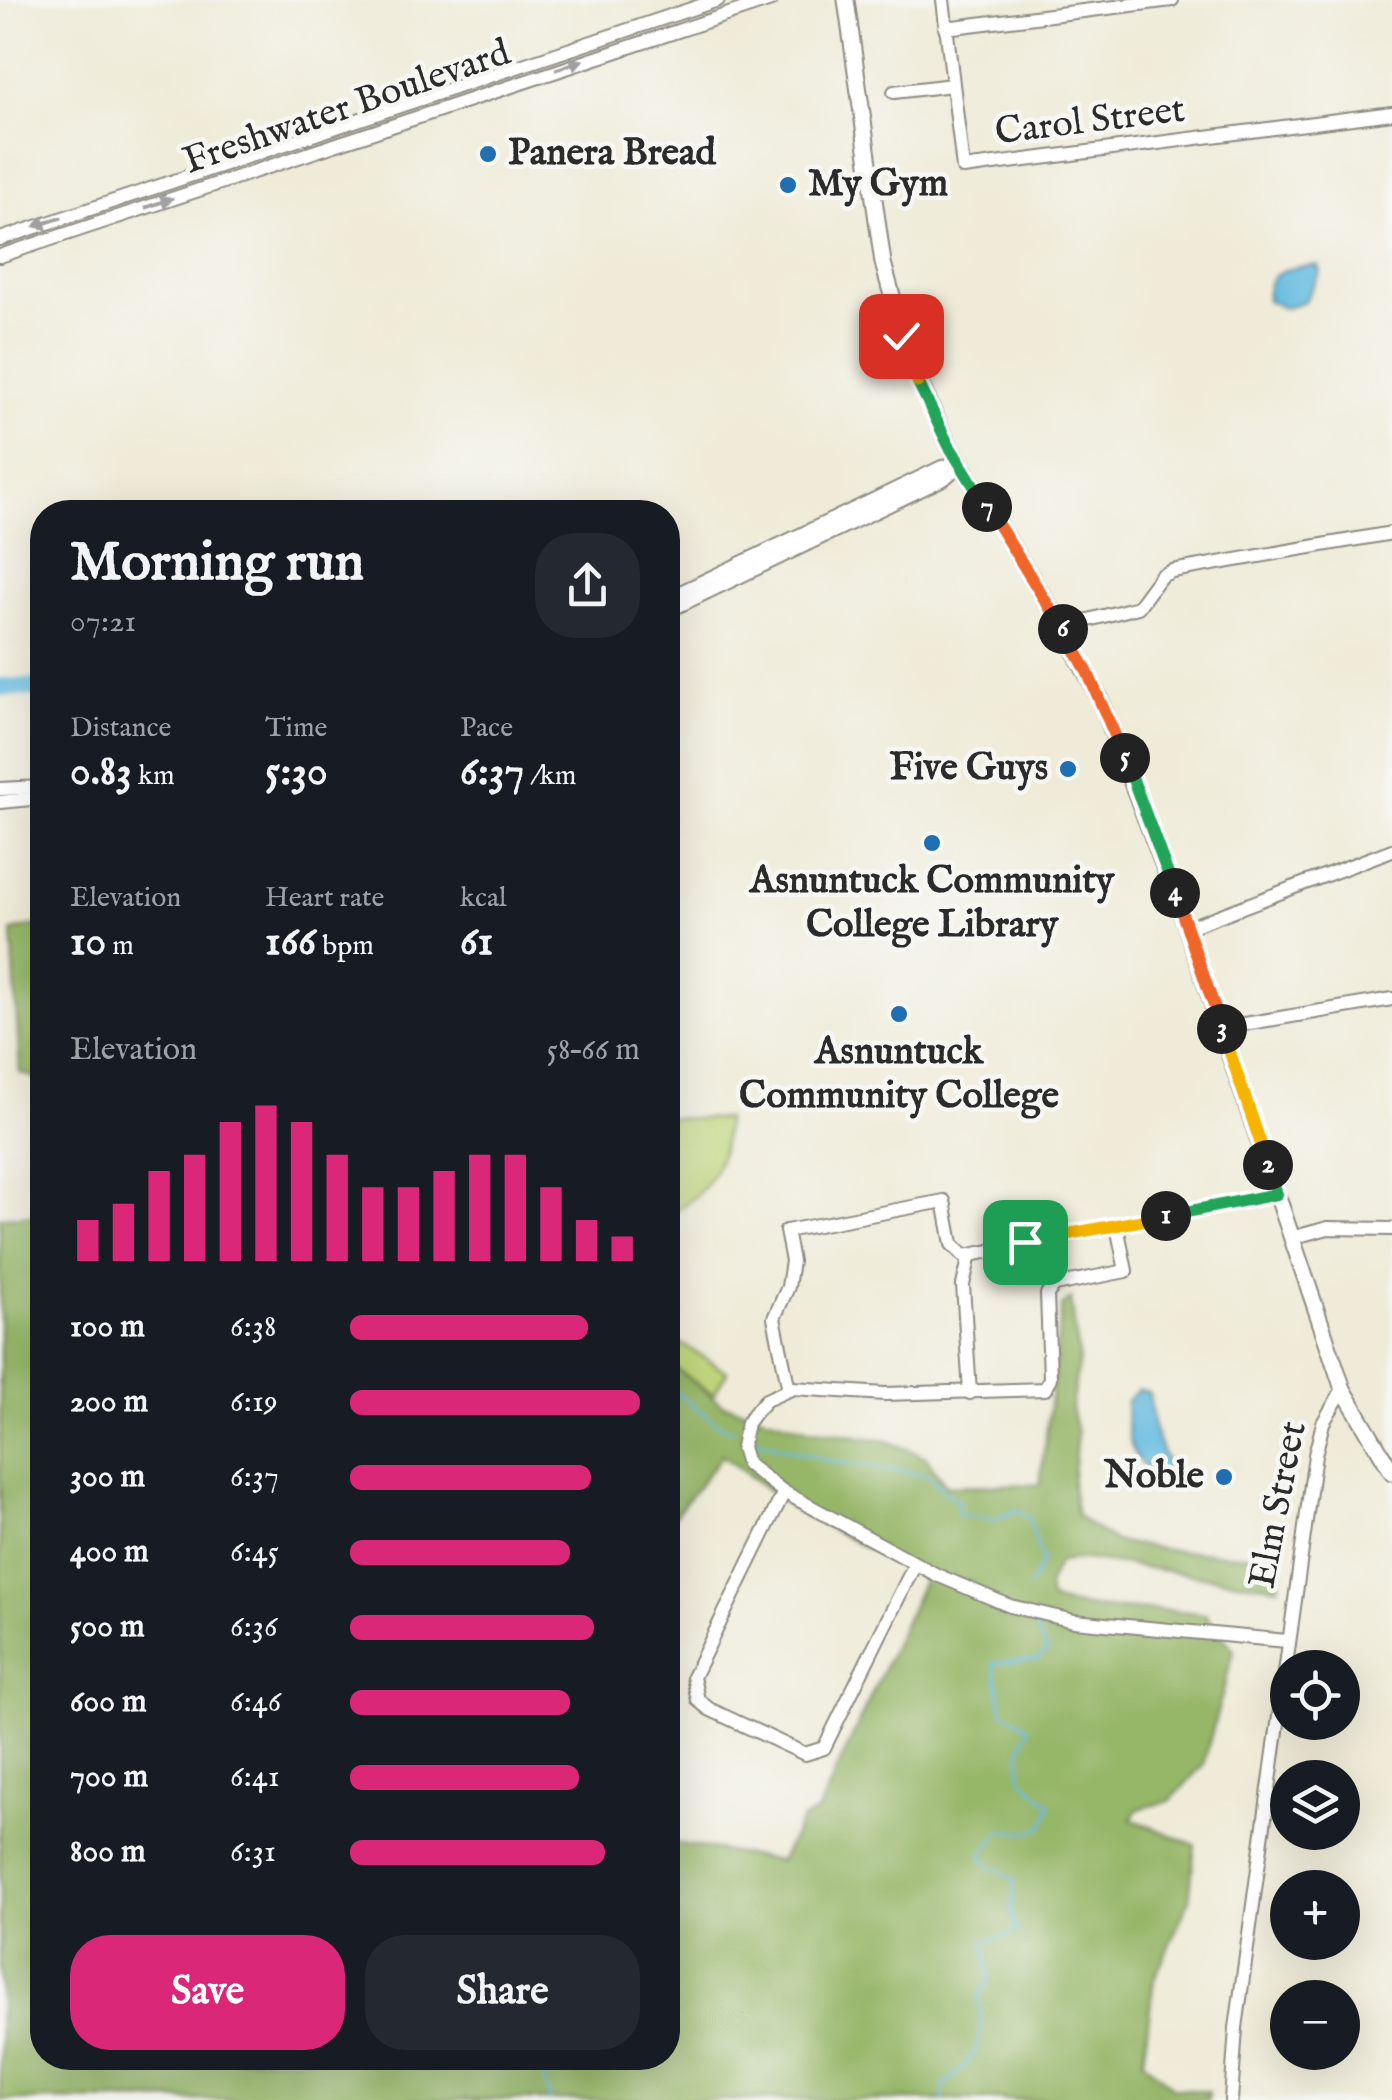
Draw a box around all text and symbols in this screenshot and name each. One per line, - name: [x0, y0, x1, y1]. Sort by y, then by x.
- street label: Freshwater Boulevard: [177, 29, 517, 186]
- one-way arrow: [554, 57, 584, 72]
- street label: Carol Street: [992, 87, 1188, 157]
- place label: Panera Bread: [508, 130, 716, 178]
- marker: Panera Bread: [477, 143, 499, 165]
- place label: My Gym: [808, 161, 948, 209]
- marker: My Gym: [777, 174, 799, 196]
- one-way arrow: [144, 194, 174, 209]
- one-way arrow: [33, 216, 63, 231]
- pin: [859, 294, 944, 379]
- icon: check: [874, 309, 929, 364]
- pin: 7: [962, 482, 1012, 532]
- text: 7: [980, 489, 994, 524]
- text: Morning run: [70, 529, 364, 599]
- button: share: [535, 533, 640, 638]
- text: 07:21: [70, 602, 136, 643]
- pin: 6: [1038, 604, 1088, 654]
- text: 6: [1057, 611, 1069, 646]
- text: Distance: [70, 711, 171, 746]
- text: Time: [265, 711, 327, 746]
- text: Pace: [460, 711, 513, 746]
- pin: 5: [1100, 733, 1150, 783]
- text: 5: [1120, 740, 1130, 775]
- place label: Five Guys: [890, 745, 1048, 793]
- text: 0.83: [70, 746, 132, 799]
- text: 5:30: [265, 746, 328, 799]
- text: 6:37: [460, 746, 524, 799]
- marker: Five Guys: [1057, 758, 1079, 780]
- text: km: [132, 759, 175, 794]
- text: /km: [524, 759, 576, 794]
- marker: Asnuntuck Community College Library: [921, 832, 943, 854]
- place label: Asnuntuck Community College Library: [748, 858, 1115, 950]
- pin: 4: [1150, 868, 1200, 918]
- text: 4: [1168, 875, 1182, 910]
- text: Elevation: [70, 881, 181, 916]
- text: Heart rate: [265, 881, 384, 916]
- text: kcal: [460, 881, 507, 916]
- text: 10: [70, 916, 106, 969]
- text: 166: [265, 916, 316, 969]
- text: 61: [460, 916, 493, 969]
- text: m: [106, 929, 134, 964]
- text: bpm: [316, 929, 374, 964]
- marker: Asnuntuck Community College: [888, 1003, 910, 1025]
- pin: 3: [1197, 1004, 1247, 1054]
- text: 3: [1217, 1011, 1227, 1046]
- place label: Asnuntuck Community College: [739, 1029, 1059, 1121]
- text: Elevation: [70, 1030, 197, 1071]
- text: 58–66 m: [546, 1030, 640, 1071]
- pin: 2: [1243, 1140, 1293, 1190]
- text: 2: [1261, 1147, 1275, 1182]
- pin: 1: [1141, 1191, 1191, 1241]
- text: 1: [1161, 1198, 1171, 1233]
- pin: [983, 1200, 1068, 1285]
- icon: arrive: [998, 1215, 1053, 1270]
- text: 100 m: [70, 1307, 145, 1348]
- text: 6:38: [230, 1307, 276, 1348]
- text: 200 m: [70, 1382, 148, 1423]
- text: 6:19: [230, 1382, 278, 1423]
- street label: Elm Street: [1239, 1418, 1319, 1592]
- place label: Noble: [1103, 1453, 1205, 1501]
- text: 300 m: [70, 1457, 145, 1498]
- text: 6:37: [230, 1457, 279, 1498]
- marker: Noble: [1213, 1466, 1235, 1488]
- text: 400 m: [70, 1532, 149, 1573]
- text: 6:45: [230, 1532, 279, 1573]
- text: 500 m: [70, 1607, 145, 1648]
- text: 6:36: [230, 1607, 277, 1648]
- map controls: [1270, 1650, 1360, 2070]
- button: locate: [1270, 1650, 1360, 1740]
- text: 600 m: [70, 1682, 147, 1723]
- text: 6:46: [230, 1682, 281, 1723]
- text: 700 m: [70, 1757, 148, 1798]
- text: 6:41: [230, 1757, 280, 1798]
- button: layers: [1270, 1760, 1360, 1850]
- text: 800 m: [70, 1832, 146, 1873]
- text: 6:31: [230, 1832, 276, 1873]
- button: +: [1270, 1870, 1360, 1960]
- button: Save: [70, 1935, 345, 2050]
- button: Share: [365, 1935, 640, 2050]
- button: −: [1270, 1980, 1360, 2070]

